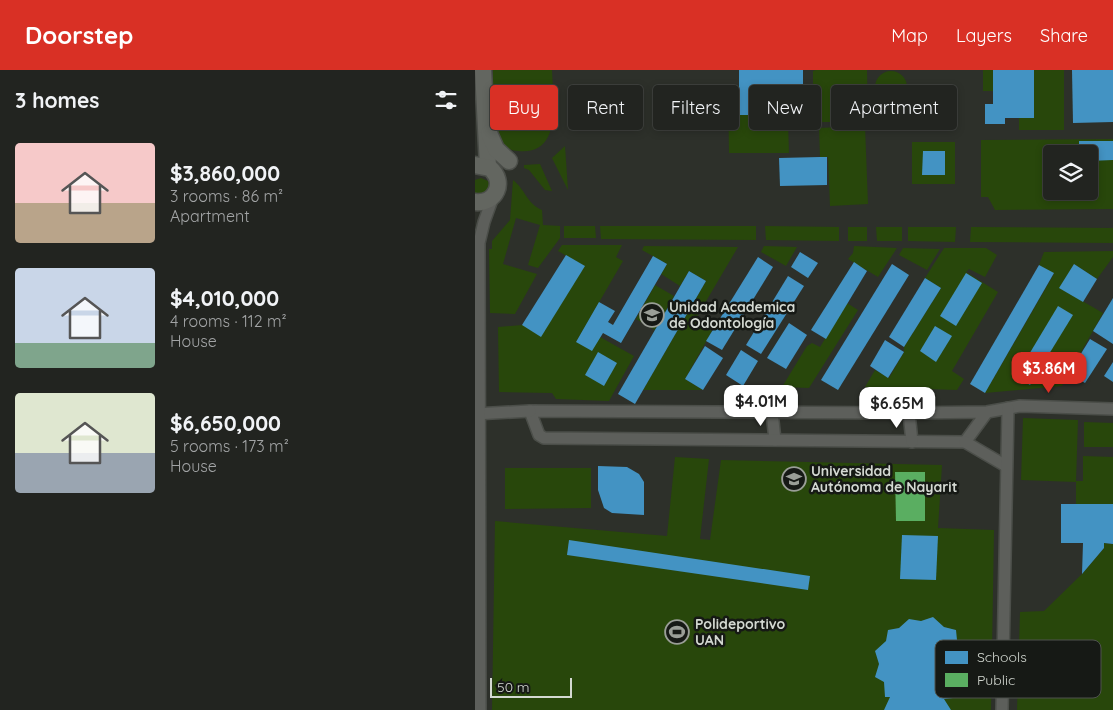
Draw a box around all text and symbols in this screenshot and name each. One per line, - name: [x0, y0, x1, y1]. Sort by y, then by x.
- text: Doorstep: [25, 20, 133, 50]
- text: Map: [891, 24, 928, 47]
- text: Layers: [956, 24, 1012, 47]
- text: Share: [1040, 24, 1088, 47]
- chip: Buy: [490, 85, 558, 130]
- chip: Rent: [568, 85, 643, 130]
- chip: Filters: [653, 85, 739, 130]
- chip: New: [749, 85, 821, 130]
- chip: Apartment: [831, 85, 957, 130]
- icon: filters: [432, 86, 460, 114]
- text: 3 homes: [15, 87, 99, 113]
- map controls: [1043, 145, 1098, 200]
- button: layers: [1043, 145, 1098, 200]
- text: $3,860,000: [170, 160, 280, 186]
- icon: home: [55, 163, 115, 223]
- text: 3 rooms · 86 m²: [170, 186, 283, 206]
- text: Apartment: [170, 206, 250, 226]
- text: $4,010,000: [170, 285, 279, 311]
- icon: home: [55, 288, 115, 348]
- place label: Unidad Academica de Odontología: [669, 298, 795, 332]
- school or university icon: Unidad Academica de Odontología: [639, 302, 665, 328]
- text: 4 rooms · 112 m²: [170, 311, 287, 331]
- text: House: [170, 331, 217, 351]
- pin: $3.86M: [1008, 352, 1090, 394]
- text: $3.86M: [1023, 358, 1075, 378]
- pin: $4.01M: [720, 384, 802, 427]
- pin: $6.65M: [856, 386, 938, 429]
- text: $4.01M: [735, 391, 787, 411]
- text: $6.65M: [870, 393, 924, 413]
- text: $6,650,000: [170, 410, 281, 436]
- icon: home: [55, 413, 115, 473]
- text: 5 rooms · 173 m²: [170, 436, 289, 456]
- text: House: [170, 456, 217, 476]
- place label: Universidad Autónoma de Nayarit: [811, 462, 958, 496]
- school or university icon: Universidad Autónoma de Nayarit: [781, 466, 807, 492]
- place label: Polideportivo UAN: [695, 615, 786, 649]
- sports icon: Polideportivo UAN: [664, 619, 690, 645]
- legend: [935, 640, 1101, 698]
- text: Schools: [977, 648, 1027, 666]
- text: Public: [977, 671, 1015, 689]
- scale bar: [490, 675, 573, 698]
- text: 50 m: [497, 678, 530, 696]

